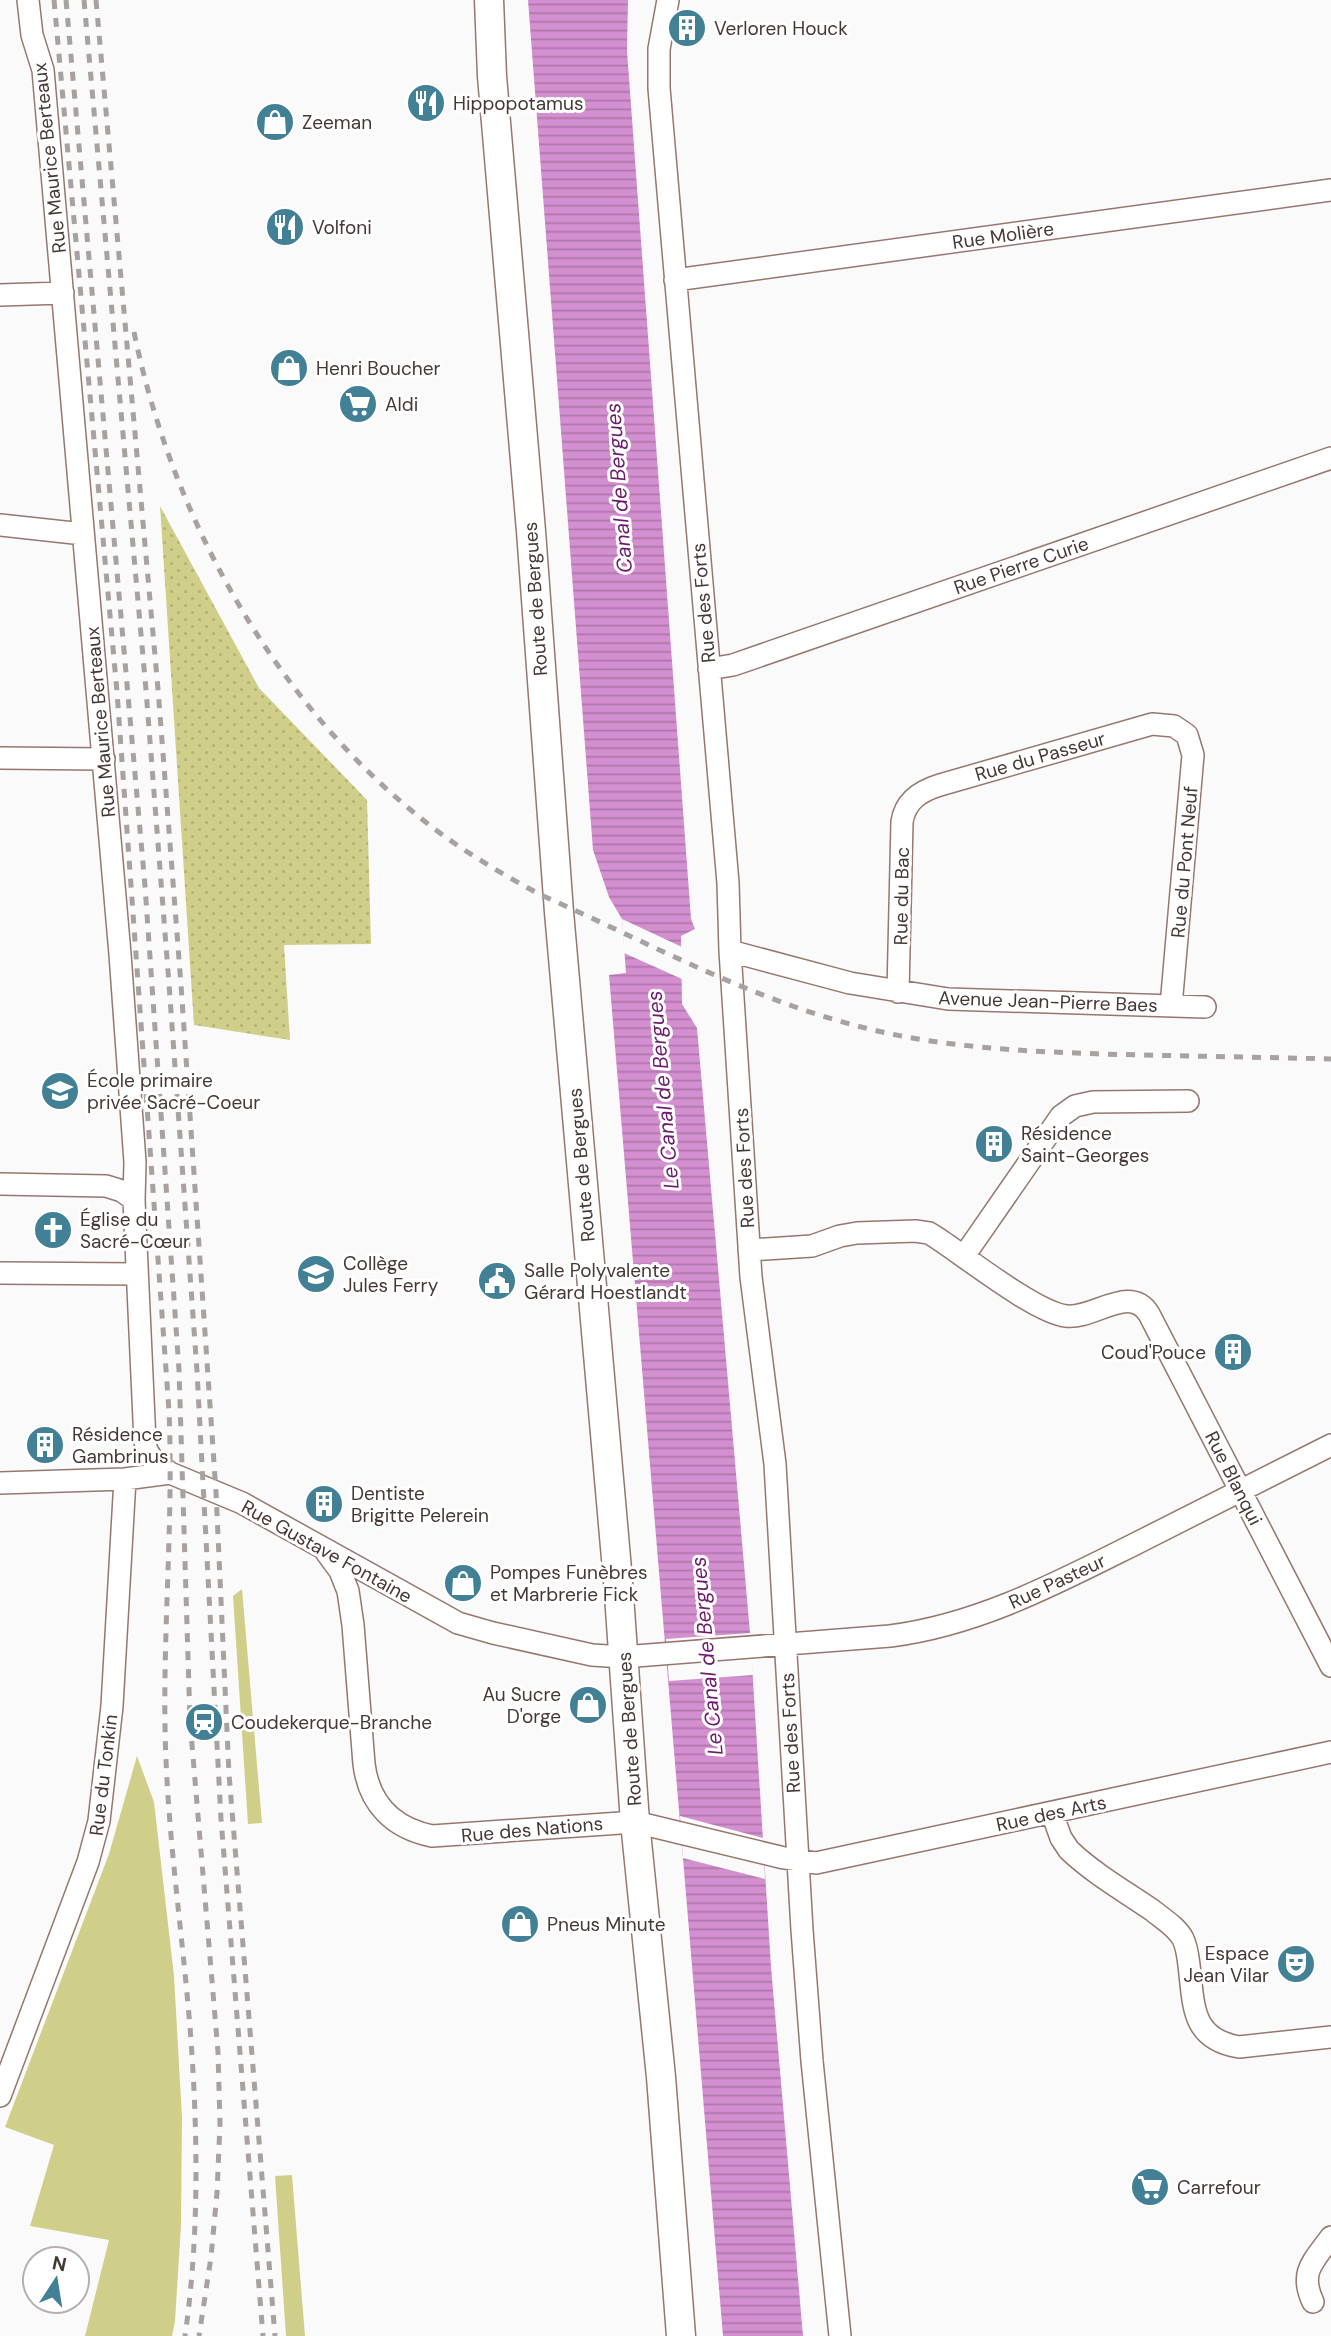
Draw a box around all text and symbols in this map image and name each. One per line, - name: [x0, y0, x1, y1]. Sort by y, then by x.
- building icon: Verloren Houck: [666, 7, 708, 49]
- place label: Verloren Houck: [714, 16, 848, 41]
- street label: Rue Maurice Berteaux: [27, 61, 72, 254]
- restaurant icon: Hippopotamus: [405, 82, 447, 124]
- place label: Hippopotamus: [453, 91, 583, 116]
- shop icon: Zeeman: [254, 101, 296, 143]
- place label: Zeeman: [302, 110, 372, 135]
- restaurant icon: Volfoni: [264, 206, 306, 248]
- place label: Volfoni: [312, 215, 372, 240]
- street label: Rue Molière: [951, 216, 1055, 255]
- shop icon: Henri Boucher: [268, 347, 310, 389]
- place label: Henri Boucher: [316, 356, 441, 381]
- supermarket icon: Aldi: [337, 383, 379, 425]
- place label: Aldi: [385, 392, 418, 417]
- water label: Canal de Bergues: [599, 402, 639, 574]
- street label: Route de Bergues: [518, 521, 553, 677]
- street label: Rue Pierre Curie: [951, 531, 1092, 600]
- street label: Rue des Forts: [686, 542, 721, 664]
- street label: Rue Maurice Berteaux: [80, 625, 121, 818]
- street label: Rue du Passeur: [972, 726, 1108, 787]
- street label: Rue du Pont Neuf: [1165, 785, 1204, 939]
- street label: Rue du Bac: [888, 847, 915, 945]
- street label: Avenue Jean-Pierre Baes: [938, 985, 1158, 1018]
- water label: Le Canal de Bergues: [640, 990, 686, 1190]
- place label: École primaire privée Sacré-Coeur: [87, 1068, 260, 1115]
- school or university icon: École primaire privée Sacré-Coeur: [39, 1070, 81, 1112]
- street label: Route de Bergues: [562, 1087, 601, 1243]
- street label: Rue des Forts: [729, 1107, 760, 1229]
- place label: Résidence Saint-Georges: [1021, 1121, 1149, 1168]
- building icon: Résidence Saint-Georges: [973, 1123, 1015, 1165]
- place label: Église du Sacré-Cœur: [80, 1207, 190, 1254]
- church icon: Église du Sacré-Cœur: [32, 1209, 74, 1251]
- place label: Collège Jules Ferry: [343, 1251, 439, 1298]
- school or university icon: Collège Jules Ferry: [295, 1253, 337, 1295]
- place label: Salle Polyvalente Gérard Hoestlandt: [524, 1258, 687, 1305]
- public building icon: Salle Polyvalente Gérard Hoestlandt: [476, 1260, 518, 1302]
- building icon: Coud'Pouce: [1212, 1331, 1254, 1373]
- place label: Coud'Pouce: [1101, 1340, 1206, 1365]
- place label: Résidence Gambrinus: [72, 1422, 168, 1469]
- building icon: Résidence Gambrinus: [24, 1424, 66, 1466]
- street label: Rue Blanqui: [1199, 1427, 1268, 1529]
- place label: Dentiste Brigitte Pelerein: [351, 1481, 489, 1528]
- building icon: Dentiste Brigitte Pelerein: [303, 1483, 345, 1525]
- street label: Rue Gustave Fontaine: [237, 1494, 416, 1609]
- street label: Rue Pasteur: [1005, 1548, 1110, 1615]
- water label: Le Canal de Bergues: [684, 1556, 730, 1756]
- place label: Pompes Funèbres et Marbrerie Fick: [490, 1560, 648, 1607]
- shop icon: Pompes Funèbres et Marbrerie Fick: [442, 1562, 484, 1604]
- street label: Route de Bergues: [612, 1651, 647, 1807]
- street label: Rue des Forts: [775, 1672, 806, 1794]
- place label: Au Sucre D'orge: [482, 1682, 561, 1729]
- shop icon: Au Sucre D'orge: [567, 1684, 609, 1726]
- station icon: Coudekerque-Branche: [183, 1701, 225, 1743]
- place label: Coudekerque-Branche: [231, 1710, 432, 1735]
- street label: Rue du Tonkin: [84, 1713, 123, 1837]
- street label: Rue des Arts: [994, 1790, 1108, 1837]
- street label: Rue des Nations: [460, 1811, 604, 1848]
- shop icon: Pneus Minute: [499, 1903, 541, 1945]
- place label: Pneus Minute: [547, 1912, 666, 1937]
- place label: Espace Jean Vilar: [1184, 1941, 1269, 1988]
- theatre icon: Espace Jean Vilar: [1275, 1943, 1317, 1985]
- supermarket icon: Carrefour: [1129, 2166, 1171, 2208]
- place label: Carrefour: [1177, 2175, 1261, 2200]
- north arrow: [21, 2245, 91, 2315]
- text: N: [50, 2250, 69, 2278]

